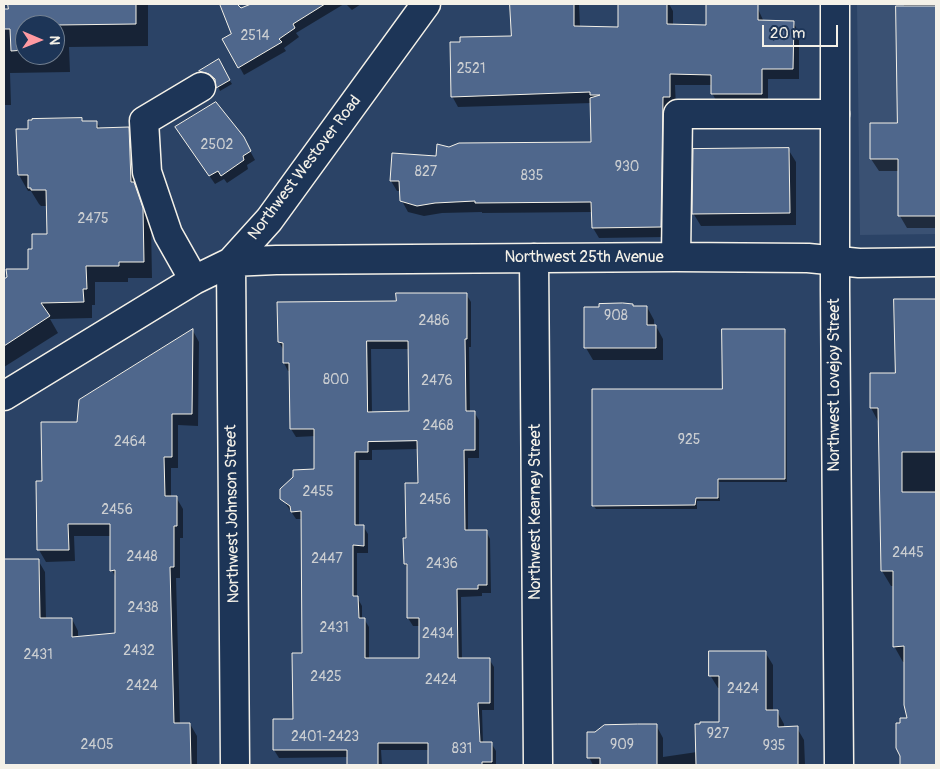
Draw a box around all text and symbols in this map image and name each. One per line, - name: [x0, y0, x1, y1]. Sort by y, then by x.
- north arrow: [15, 15, 65, 65]
- scale bar: [765, 15, 841, 47]
- text: 20 m: [770, 24, 805, 43]
- house number: 2514: [240, 28, 270, 44]
- text: N: [46, 35, 63, 45]
- house number: 2521: [457, 61, 485, 77]
- street label: Northwest Westover Road: [244, 92, 366, 244]
- house number: 2502: [201, 137, 233, 153]
- house number: 930: [615, 159, 639, 175]
- house number: 827: [415, 164, 437, 180]
- house number: 835: [521, 168, 543, 184]
- house number: 2475: [78, 211, 108, 227]
- street label: Northwest 25th Avenue: [504, 248, 664, 268]
- street label: Northwest Lovejoy Street: [825, 298, 845, 472]
- house number: 908: [604, 308, 628, 324]
- house number: 2486: [418, 313, 450, 329]
- house number: 800: [323, 372, 349, 388]
- house number: 2476: [421, 373, 453, 389]
- house number: 2468: [422, 418, 454, 434]
- street label: Northwest Johnson Street: [222, 424, 244, 604]
- street label: Northwest Kearney Street: [526, 424, 546, 600]
- house number: 925: [678, 432, 700, 448]
- house number: 2464: [114, 434, 146, 450]
- house number: 2455: [302, 484, 334, 500]
- house number: 2456: [419, 492, 451, 508]
- house number: 2456: [101, 502, 133, 518]
- house number: 2445: [892, 545, 924, 561]
- house number: 2448: [126, 549, 158, 565]
- house number: 2447: [311, 551, 343, 567]
- house number: 2436: [426, 556, 458, 572]
- house number: 2438: [128, 600, 158, 616]
- house number: 2431: [319, 620, 349, 636]
- house number: 2434: [422, 626, 454, 642]
- house number: 2432: [123, 643, 155, 659]
- house number: 2431: [23, 647, 53, 663]
- house number: 2425: [310, 669, 342, 685]
- house number: 2424: [425, 672, 457, 688]
- house number: 2424: [126, 678, 158, 694]
- house number: 2424: [727, 681, 759, 697]
- house number: 927: [707, 726, 729, 742]
- house number: 2401-2423: [291, 729, 359, 745]
- house number: 2405: [80, 737, 114, 753]
- house number: 909: [610, 737, 634, 753]
- house number: 935: [763, 738, 785, 754]
- house number: 831: [452, 741, 472, 757]

